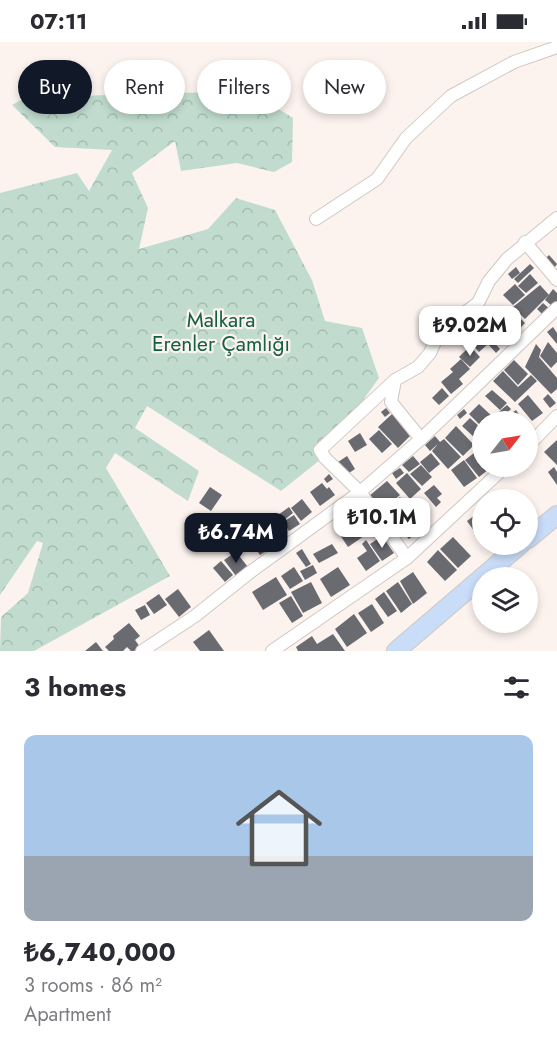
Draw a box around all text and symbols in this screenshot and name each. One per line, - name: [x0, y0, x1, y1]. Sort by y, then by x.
- text: 07:11: [30, 5, 87, 37]
- chip: Buy: [18, 60, 92, 114]
- chip: Rent: [104, 60, 185, 114]
- chip: Filters: [197, 60, 291, 114]
- chip: New: [303, 60, 386, 114]
- park label: Malkara Erenler Çamlığı: [152, 305, 290, 359]
- pin: ₺9.02M: [421, 306, 519, 357]
- text: ₺9.02M: [433, 311, 507, 340]
- north arrow: [472, 411, 538, 477]
- map controls: [472, 411, 538, 633]
- button: locate: [472, 489, 538, 555]
- pin: ₺10.1M: [333, 498, 431, 549]
- text: ₺10.1M: [347, 503, 417, 532]
- pin: ₺6.74M: [187, 513, 285, 564]
- text: ₺6.74M: [198, 518, 274, 547]
- button: layers: [472, 567, 538, 633]
- text: 3 homes: [24, 668, 126, 706]
- icon: filters: [500, 671, 533, 704]
- icon: home: [225, 774, 333, 882]
- text: ₺6,740,000: [24, 933, 176, 971]
- text: 3 rooms · 86 m²: [24, 971, 162, 1000]
- text: Apartment: [24, 1000, 111, 1029]

